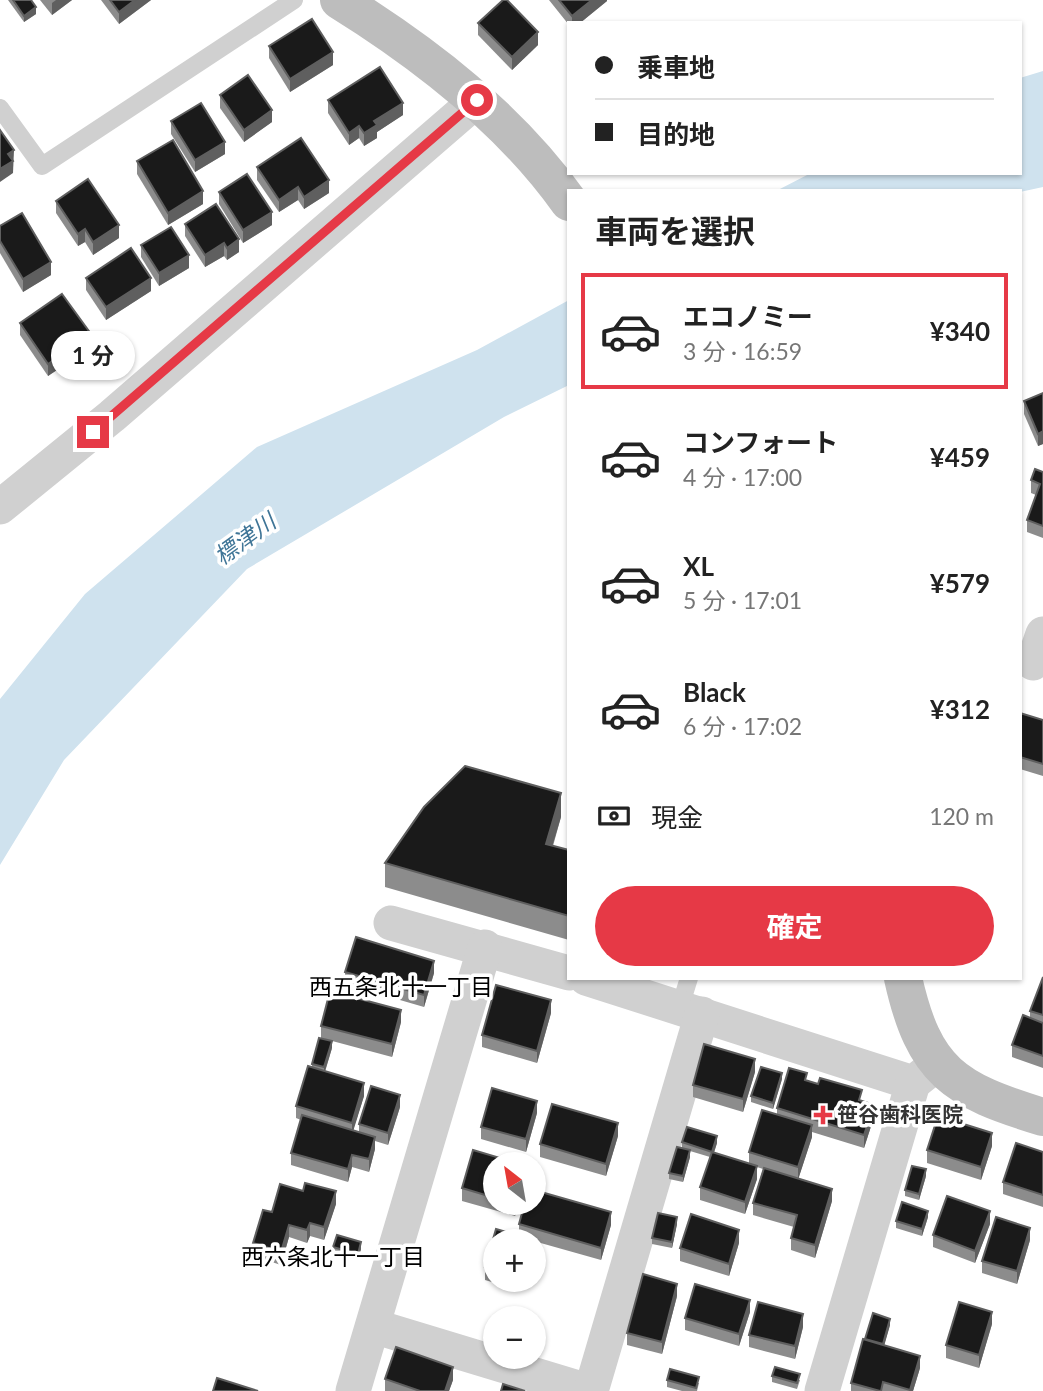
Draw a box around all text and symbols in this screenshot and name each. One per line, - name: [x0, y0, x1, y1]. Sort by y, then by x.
- text: 乗車地: [637, 51, 715, 83]
- route start: [461, 84, 493, 116]
- text: 目的地: [637, 118, 715, 150]
- text: 車両を選択: [595, 211, 755, 250]
- icon: car: [599, 300, 662, 363]
- text: エコノミー: [683, 300, 813, 332]
- text: ¥340: [930, 315, 990, 347]
- callout: 1 分: [51, 330, 135, 380]
- text: 3 分 · 16:59: [683, 337, 802, 365]
- text: 1 分: [72, 341, 114, 369]
- route end: [77, 416, 109, 448]
- icon: car: [599, 426, 662, 489]
- text: コンフォート: [683, 426, 838, 458]
- text: ¥459: [930, 441, 990, 473]
- text: 4 分 · 17:00: [683, 463, 802, 491]
- water label: 標津川: [208, 505, 283, 570]
- text: XL: [683, 550, 714, 582]
- icon: car: [599, 552, 662, 615]
- text: ¥579: [930, 567, 990, 599]
- text: 5 分 · 17:01: [683, 586, 802, 614]
- text: Black: [683, 676, 746, 708]
- icon: car: [599, 678, 662, 741]
- text: ¥312: [930, 693, 990, 725]
- text: 6 分 · 17:02: [683, 712, 802, 740]
- icon: cash: [595, 797, 633, 835]
- text: 現金: [651, 801, 703, 833]
- text: 120 m: [929, 802, 994, 830]
- button: 確定: [595, 886, 994, 966]
- district label: 西五条北十一丁目: [309, 972, 493, 1000]
- place label: 笹谷歯科医院: [837, 1101, 963, 1126]
- marker: 笹谷歯科医院: [815, 1107, 831, 1123]
- north arrow: [483, 1152, 546, 1214]
- map controls: [483, 1152, 546, 1369]
- button: +: [483, 1229, 546, 1292]
- district label: 西六条北十一丁目: [241, 1242, 425, 1270]
- button: −: [483, 1306, 546, 1369]

